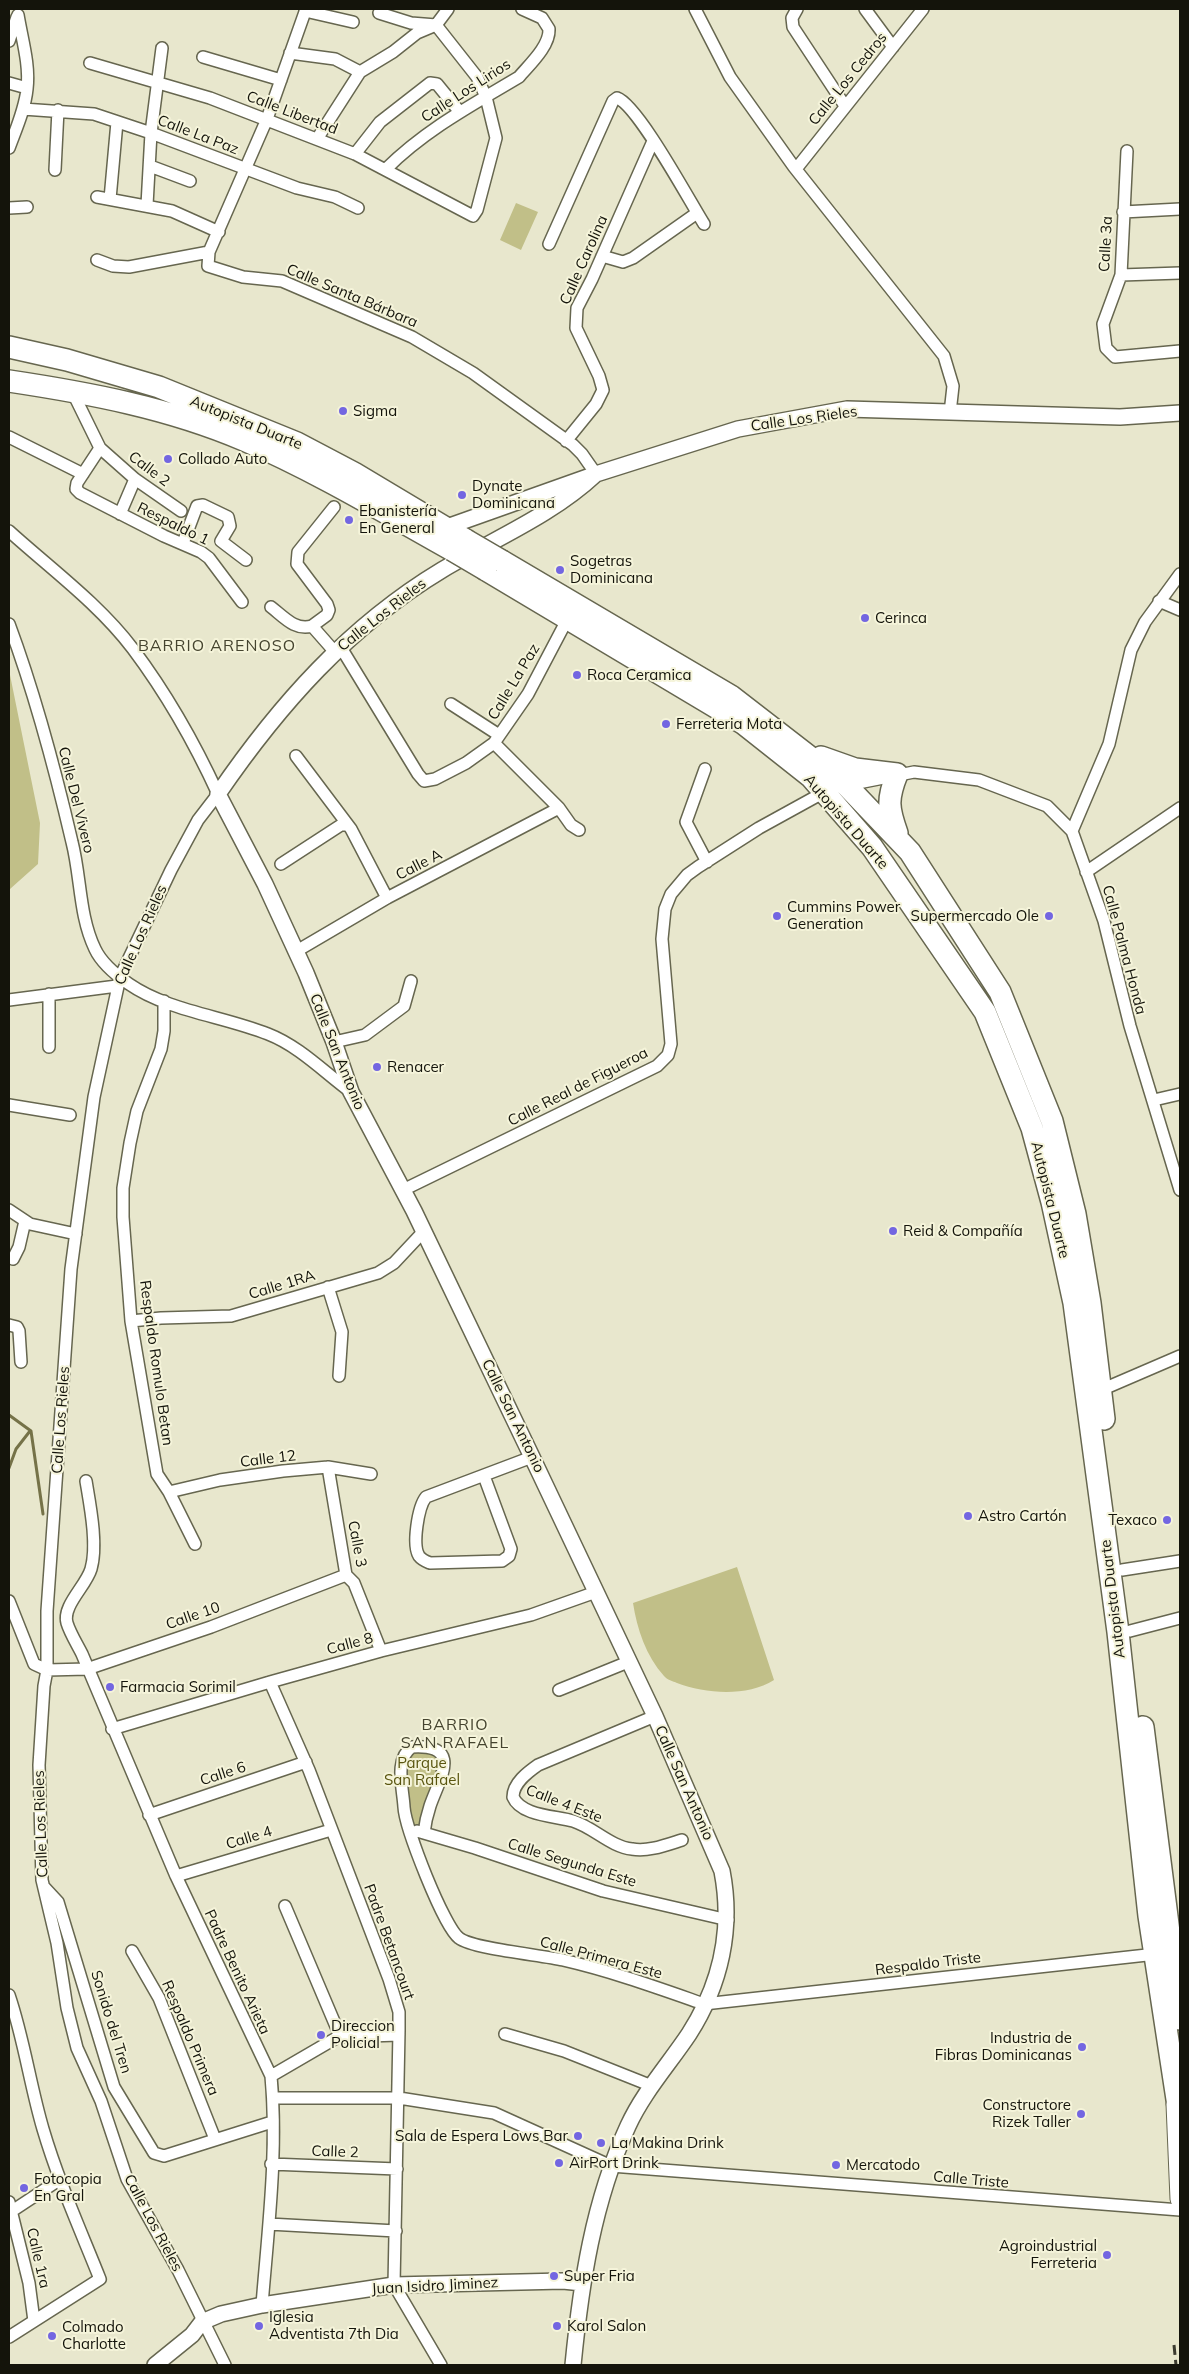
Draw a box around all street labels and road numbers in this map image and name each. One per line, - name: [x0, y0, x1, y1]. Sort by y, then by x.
- street label: Calle Los Cedros: [805, 29, 891, 129]
- street label: Calle Los Lirios: [418, 55, 514, 127]
- street label: Calle Libertad: [244, 87, 340, 139]
- street label: Calle La Paz: [155, 111, 241, 159]
- street label: Calle Carolina: [556, 212, 612, 308]
- street label: Calle 3a: [1096, 215, 1116, 273]
- street label: Calle Santa Bárbara: [284, 260, 420, 332]
- street label: Autopista Duarte: [187, 392, 305, 454]
- street label: Calle Los Rieles: [750, 403, 858, 435]
- street label: Calle 2: [125, 448, 173, 490]
- street label: Respaldo 1: [134, 499, 212, 549]
- street label: Calle Los Rieles: [334, 575, 430, 655]
- street label: Calle La Paz: [484, 641, 544, 723]
- street label: Calle Del Vivero: [54, 745, 98, 855]
- street label: Autopista Duarte: [800, 771, 892, 873]
- street label: Calle A: [393, 846, 445, 884]
- street label: Calle Los Rieles: [111, 882, 171, 988]
- street label: Calle Palma Honda: [1098, 883, 1150, 1017]
- street label: Calle San Antonio: [305, 991, 369, 1113]
- street label: Calle Real de Figueroa: [505, 1044, 651, 1130]
- street label: Autopista Duarte: [1027, 1140, 1073, 1260]
- street label: Calle 1RA: [247, 1266, 317, 1304]
- street label: Respaldo Romulo Betan: [135, 1279, 177, 1447]
- street label: Calle San Antonio: [478, 1356, 548, 1476]
- street label: Calle Los Rieles: [48, 1366, 74, 1474]
- street label: Calle 12: [239, 1447, 297, 1471]
- street label: Calle 3: [344, 1519, 370, 1569]
- street label: Autopista Duarte: [1097, 1539, 1129, 1659]
- street label: Calle 10: [163, 1598, 223, 1634]
- street label: Calle 8: [325, 1629, 375, 1659]
- street label: Calle San Antonio: [651, 1723, 717, 1843]
- street label: Calle 6: [198, 1758, 248, 1790]
- street label: Calle Los Rieles: [30, 1770, 52, 1878]
- street label: Calle 4 Este: [523, 1781, 605, 1827]
- street label: Calle 4: [224, 1822, 274, 1854]
- street label: Calle Segunda Este: [506, 1835, 638, 1891]
- street label: Padre Betancourt: [360, 1882, 418, 2002]
- street label: Padre Benito Arieta: [200, 1907, 274, 2037]
- street label: Calle Primera Este: [538, 1933, 664, 1983]
- street label: Respaldo Triste: [874, 1949, 982, 1979]
- street label: Sonido del Tren: [87, 1968, 135, 2076]
- street label: Respaldo Primera: [158, 1978, 222, 2098]
- street label: Calle 2: [311, 2142, 359, 2162]
- street label: Calle Triste: [932, 2168, 1010, 2192]
- street label: Calle Los Rieles: [120, 2171, 186, 2275]
- street label: Calle 1ra: [22, 2226, 54, 2290]
- street label: Juan Isidro Jiminez: [371, 2274, 499, 2298]

